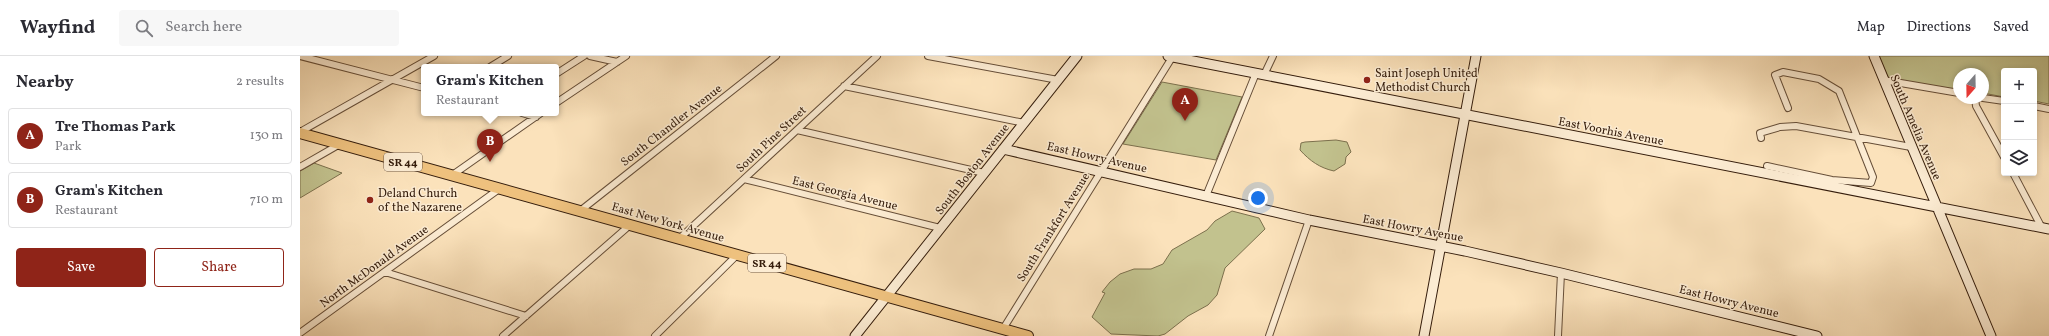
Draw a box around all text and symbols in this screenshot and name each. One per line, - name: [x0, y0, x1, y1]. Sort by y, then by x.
- search box: [119, 10, 399, 46]
- text: Wayfind: [20, 15, 95, 41]
- icon: search: [133, 17, 155, 39]
- text: Search here: [165, 17, 242, 38]
- text: Map: [1857, 18, 1885, 37]
- text: Directions: [1907, 18, 1971, 37]
- text: Saved: [1993, 18, 2029, 37]
- popup: [421, 64, 559, 116]
- place label: Saint Joseph United Methodist Church: [1375, 66, 1478, 96]
- north arrow: [1953, 68, 1989, 104]
- map controls: [2001, 68, 2037, 176]
- button: +: [2001, 68, 2037, 104]
- text: Nearby: [16, 71, 74, 94]
- text: Gram's Kitchen: [436, 71, 544, 92]
- street label: South Amelia Avenue: [1886, 72, 1945, 183]
- text: 2 results: [236, 73, 284, 91]
- marker: Saint Joseph United Methodist Church: [1362, 75, 1372, 85]
- street label: South Chandler Avenue: [618, 81, 726, 170]
- pin: A: [1172, 88, 1198, 121]
- text: Restaurant: [436, 92, 499, 110]
- street label: South Pine Street: [733, 103, 810, 177]
- button: −: [2001, 104, 2037, 140]
- street label: East Voorhis Avenue: [1557, 114, 1665, 150]
- text: Tre Thomas Park: [55, 117, 176, 138]
- street label: South Boston Avenue: [932, 120, 1014, 219]
- text: A: [25, 127, 35, 145]
- text: 130 m: [250, 127, 283, 145]
- pin: B: [477, 129, 503, 162]
- text: Park: [55, 138, 82, 156]
- street label: East Howry Avenue: [1045, 139, 1149, 177]
- button: layers: [2001, 140, 2037, 176]
- road number: SR 44: [384, 153, 422, 171]
- street label: South Frankfort Avenue: [1014, 170, 1094, 285]
- street label: East Georgia Avenue: [790, 173, 899, 215]
- text: Gram's Kitchen: [55, 181, 163, 202]
- place label: Deland Church of the Nazarene: [378, 186, 462, 216]
- your location: [1248, 188, 1268, 208]
- text: B: [26, 191, 34, 209]
- text: 710 m: [250, 191, 283, 209]
- marker: Deland Church of the Nazarene: [365, 195, 375, 205]
- street label: East New York Avenue: [610, 199, 726, 247]
- text: Restaurant: [55, 202, 118, 220]
- street label: East Howry Avenue: [1361, 211, 1465, 247]
- street label: North McDonald Avenue: [317, 222, 432, 312]
- button: Save: [16, 248, 146, 287]
- button: Share: [154, 248, 284, 287]
- road number: SR 44: [748, 254, 786, 272]
- street label: East Howry Avenue: [1677, 282, 1781, 322]

